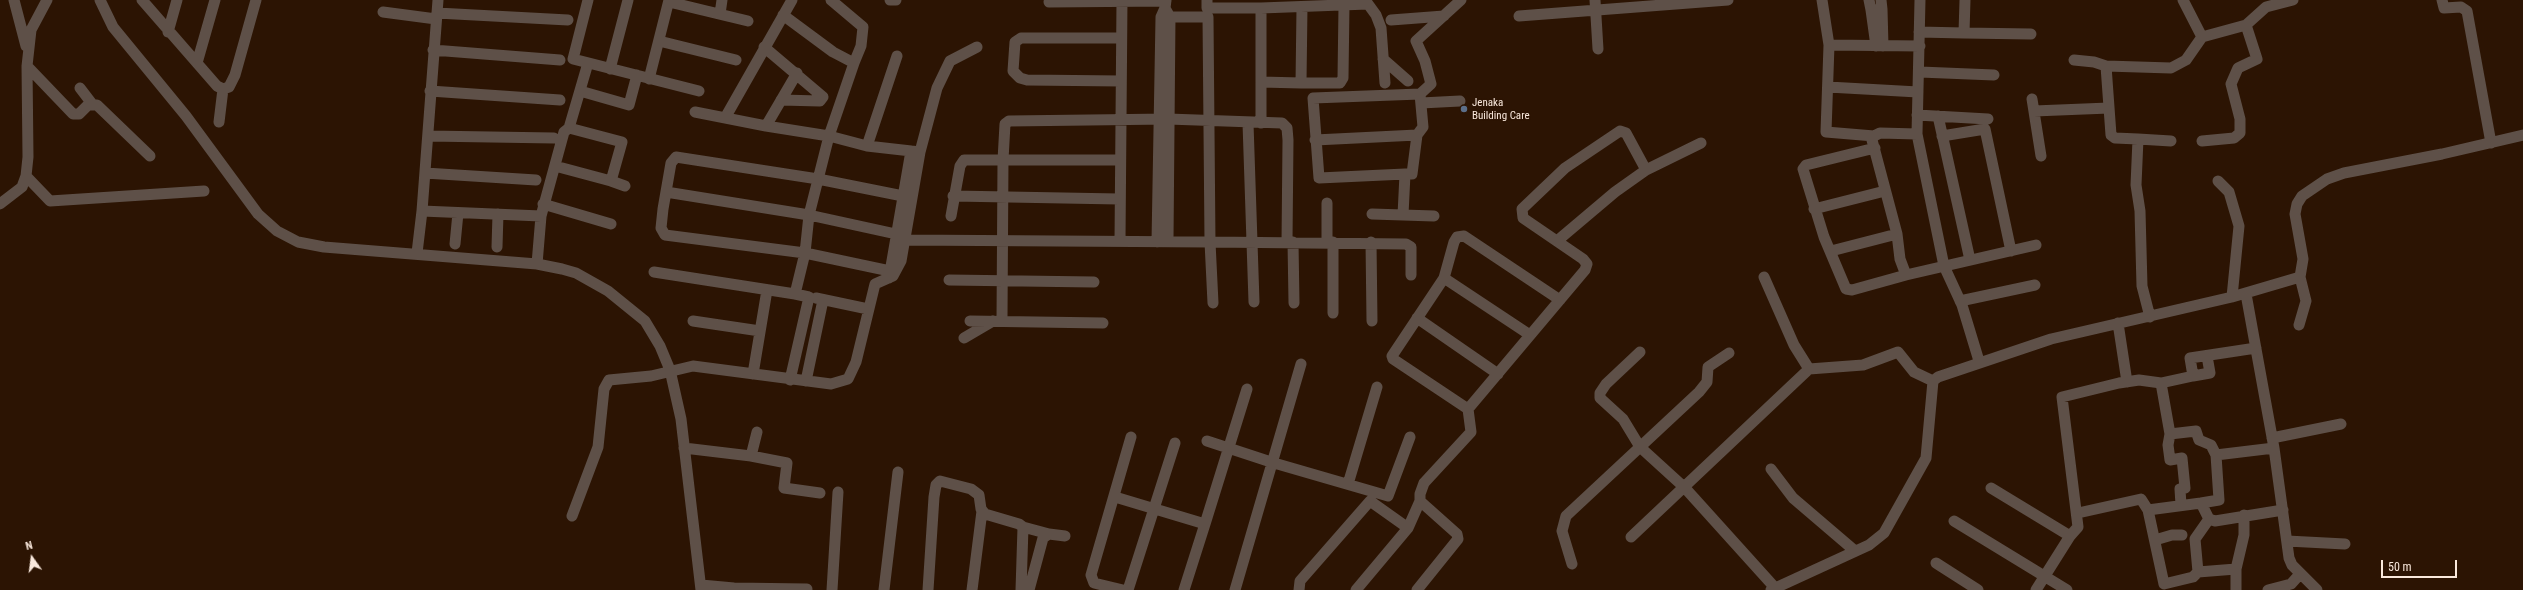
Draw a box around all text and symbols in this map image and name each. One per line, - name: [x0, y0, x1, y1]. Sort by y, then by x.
- place label: Jenaka Building Care: [1472, 96, 1530, 122]
- marker: Jenaka Building Care: [1459, 104, 1469, 114]
- north arrow: [12, 538, 52, 578]
- text: N: [24, 539, 34, 553]
- scale bar: [2383, 552, 2459, 578]
- text: 50 m: [2388, 560, 2412, 574]

